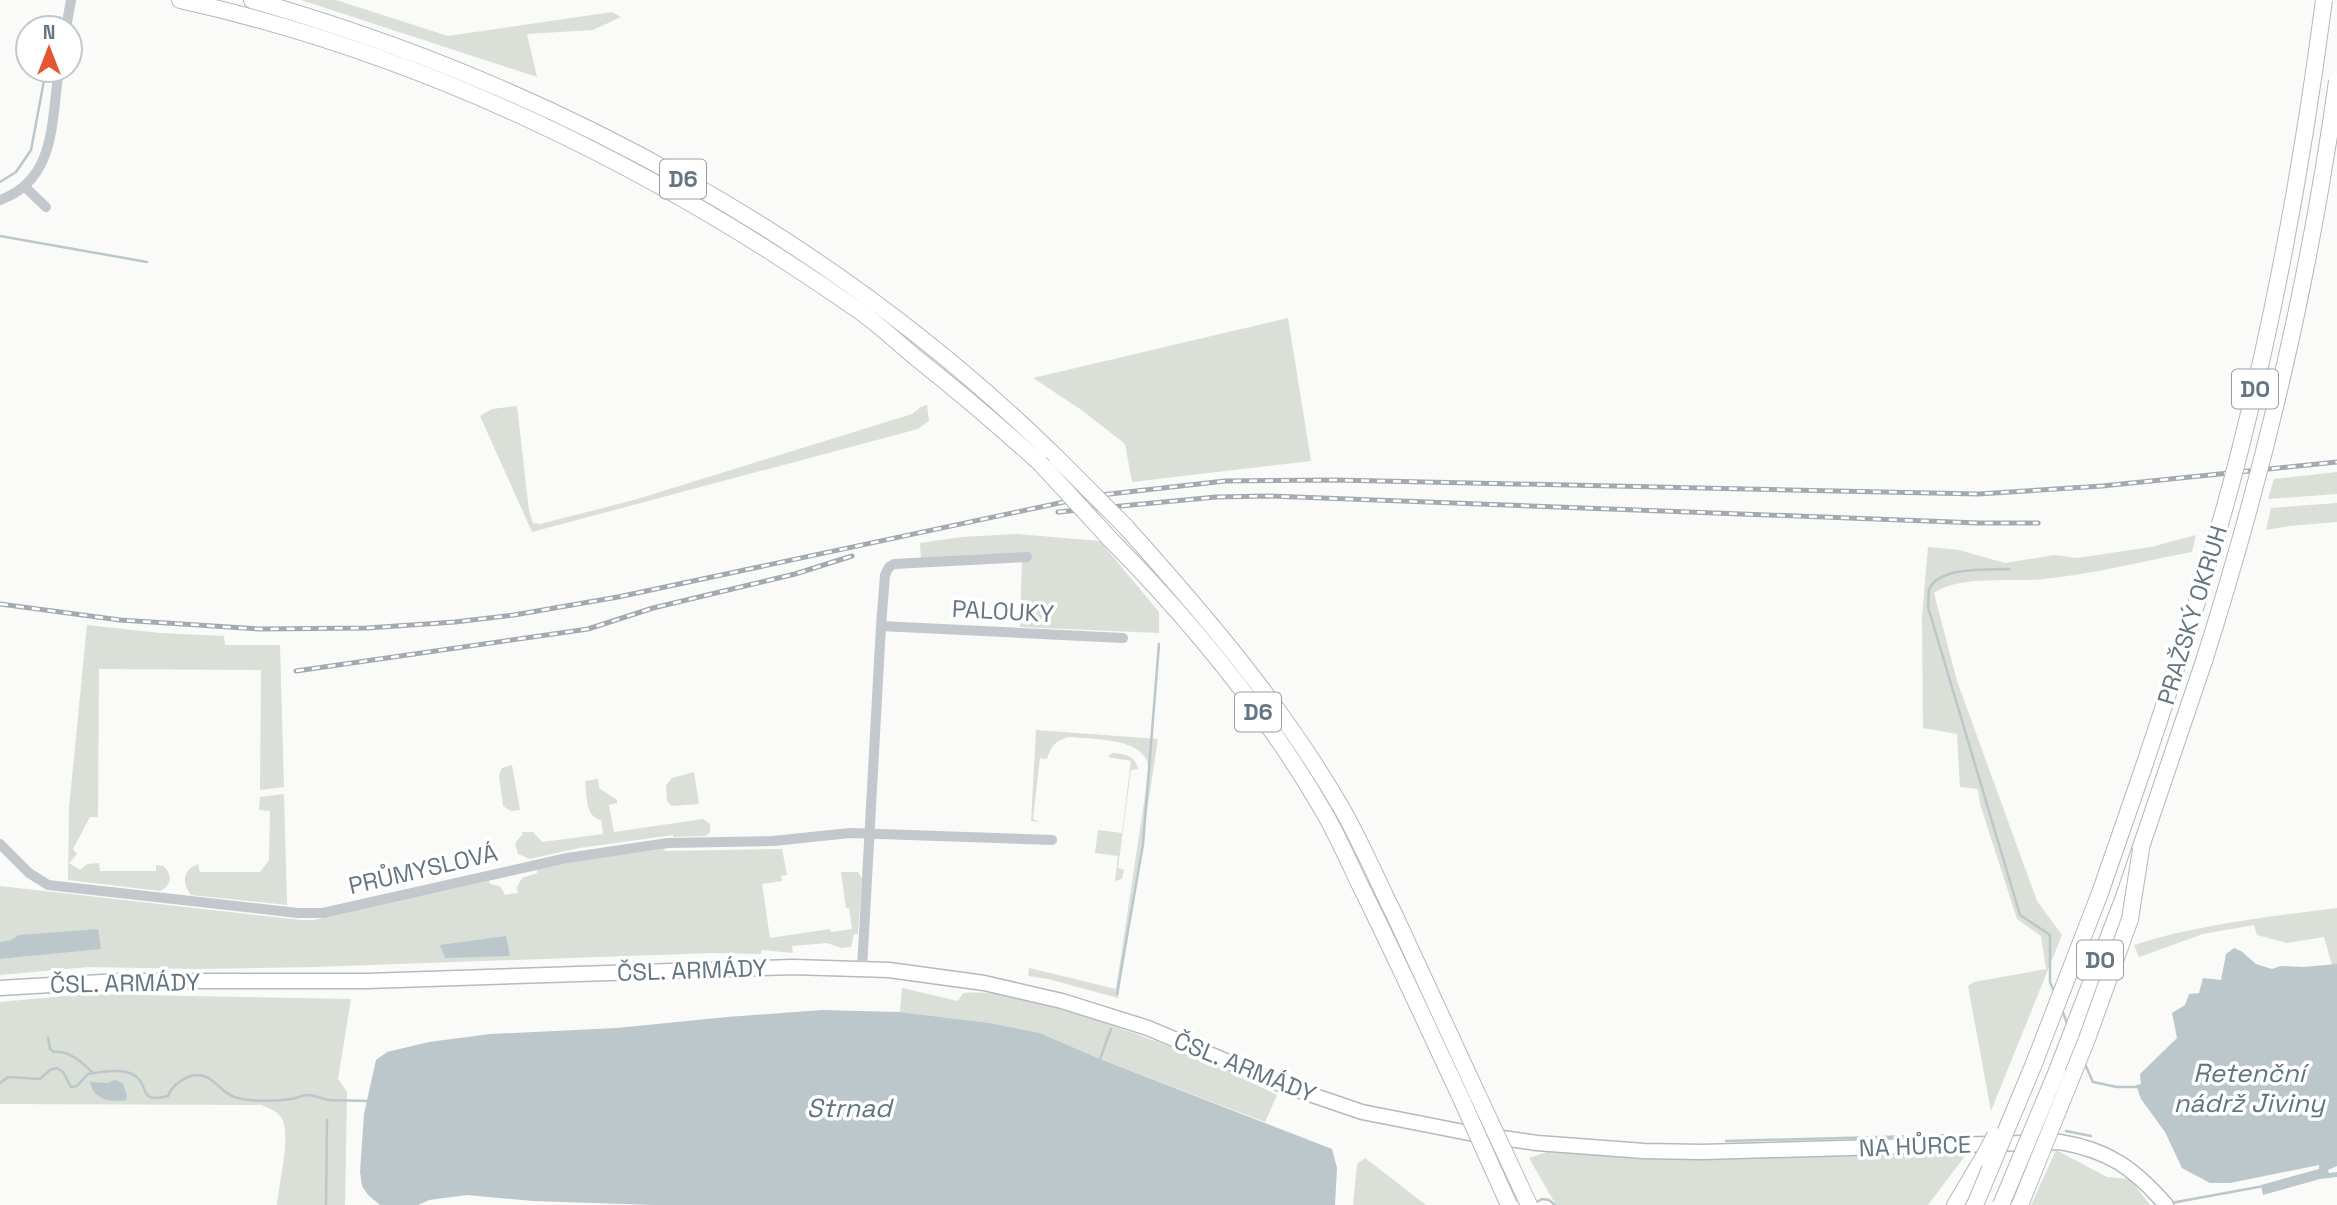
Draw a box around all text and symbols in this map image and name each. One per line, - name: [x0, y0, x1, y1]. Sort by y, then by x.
- north arrow: [14, 14, 84, 84]
- text: N: [43, 20, 55, 45]
- road number: D6: [660, 160, 706, 198]
- road number: D0: [2232, 370, 2278, 408]
- street label: PRAŽSKÝ OKRUH: [2150, 522, 2234, 708]
- street label: PALOUKY: [951, 593, 1055, 629]
- road number: D6: [1235, 692, 1281, 732]
- street label: PRŮMYSLOVÁ: [345, 837, 501, 901]
- road number: D0: [2077, 940, 2123, 979]
- street label: ČSL. ARMÁDY: [616, 952, 768, 988]
- street label: ČSL. ARMÁDY: [50, 966, 201, 1000]
- street label: ČSL. ARMÁDY: [1169, 1024, 1321, 1110]
- water label: Retenční nádrž Jiviny: [2173, 1056, 2326, 1120]
- water label: Strnad: [807, 1091, 895, 1125]
- street label: NA HŮRCE: [1858, 1129, 1972, 1163]

